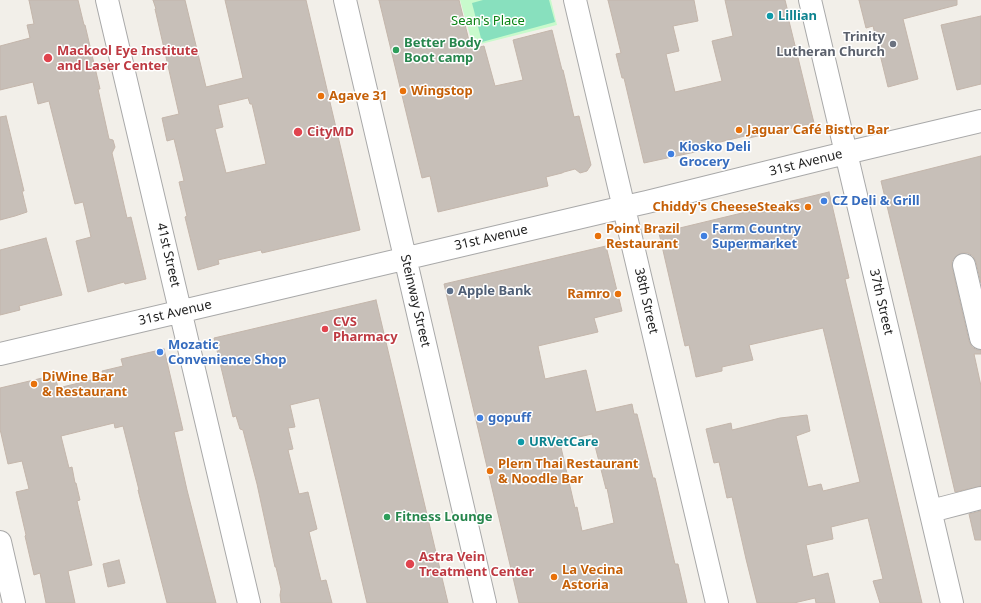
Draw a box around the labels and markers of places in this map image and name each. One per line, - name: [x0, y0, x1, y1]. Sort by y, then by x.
- place label: Lillian: [778, 8, 817, 24]
- marker: Lillian: [765, 11, 775, 21]
- place label: Trinity Lutheran Church: [776, 29, 885, 60]
- place label: Better Body Boot camp: [404, 35, 481, 66]
- marker: Trinity Lutheran Church: [888, 39, 898, 49]
- place label: Mackool Eye Institute and Laser Center: [57, 43, 198, 74]
- marker: Better Body Boot camp: [391, 45, 401, 55]
- marker: Mackool Eye Institute and Laser Center: [42, 52, 54, 64]
- place label: Wingstop: [411, 83, 473, 99]
- marker: Wingstop: [398, 86, 408, 96]
- place label: Agave 31: [329, 88, 387, 104]
- marker: Agave 31: [316, 91, 326, 101]
- place label: Jaguar Café Bistro Bar: [747, 122, 889, 138]
- place label: CityMD: [307, 124, 354, 140]
- marker: Jaguar Café Bistro Bar: [734, 125, 744, 135]
- marker: CityMD: [292, 126, 304, 138]
- place label: Kiosko Deli Grocery: [679, 139, 751, 170]
- marker: Kiosko Deli Grocery: [666, 149, 676, 159]
- place label: CZ Deli & Grill: [832, 193, 920, 209]
- marker: CZ Deli & Grill: [819, 196, 829, 206]
- place label: Chiddy's CheeseSteaks: [652, 199, 800, 215]
- marker: Chiddy's CheeseSteaks: [803, 202, 813, 212]
- place label: Point Brazil Restaurant: [606, 221, 680, 252]
- place label: Farm Country Supermarket: [712, 221, 801, 252]
- marker: Point Brazil Restaurant: [593, 231, 603, 241]
- marker: Farm Country Supermarket: [699, 231, 709, 241]
- place label: Apple Bank: [458, 283, 531, 299]
- marker: Apple Bank: [445, 286, 455, 296]
- place label: Ramro: [567, 286, 610, 302]
- marker: Ramro: [613, 289, 623, 299]
- place label: CVS Pharmacy: [333, 314, 398, 345]
- marker: CVS Pharmacy: [320, 324, 330, 334]
- place label: Mozatic Convenience Shop: [168, 337, 286, 368]
- marker: Mozatic Convenience Shop: [155, 347, 165, 357]
- place label: DiWine Bar & Restaurant: [42, 369, 127, 400]
- marker: DiWine Bar & Restaurant: [29, 379, 39, 389]
- place label: gopuff: [488, 410, 531, 426]
- marker: gopuff: [475, 413, 485, 423]
- place label: URVetCare: [529, 434, 598, 450]
- marker: URVetCare: [516, 437, 526, 447]
- place label: Plern Thai Restaurant & Noodle Bar: [498, 456, 638, 487]
- marker: Plern Thai Restaurant & Noodle Bar: [485, 466, 495, 476]
- place label: Fitness Lounge: [395, 509, 493, 525]
- marker: Fitness Lounge: [382, 512, 392, 522]
- place label: Astra Vein Treatment Center: [419, 549, 534, 580]
- marker: Astra Vein Treatment Center: [404, 558, 416, 570]
- place label: La Vecina Astoria: [562, 562, 623, 593]
- marker: La Vecina Astoria: [549, 572, 559, 582]

